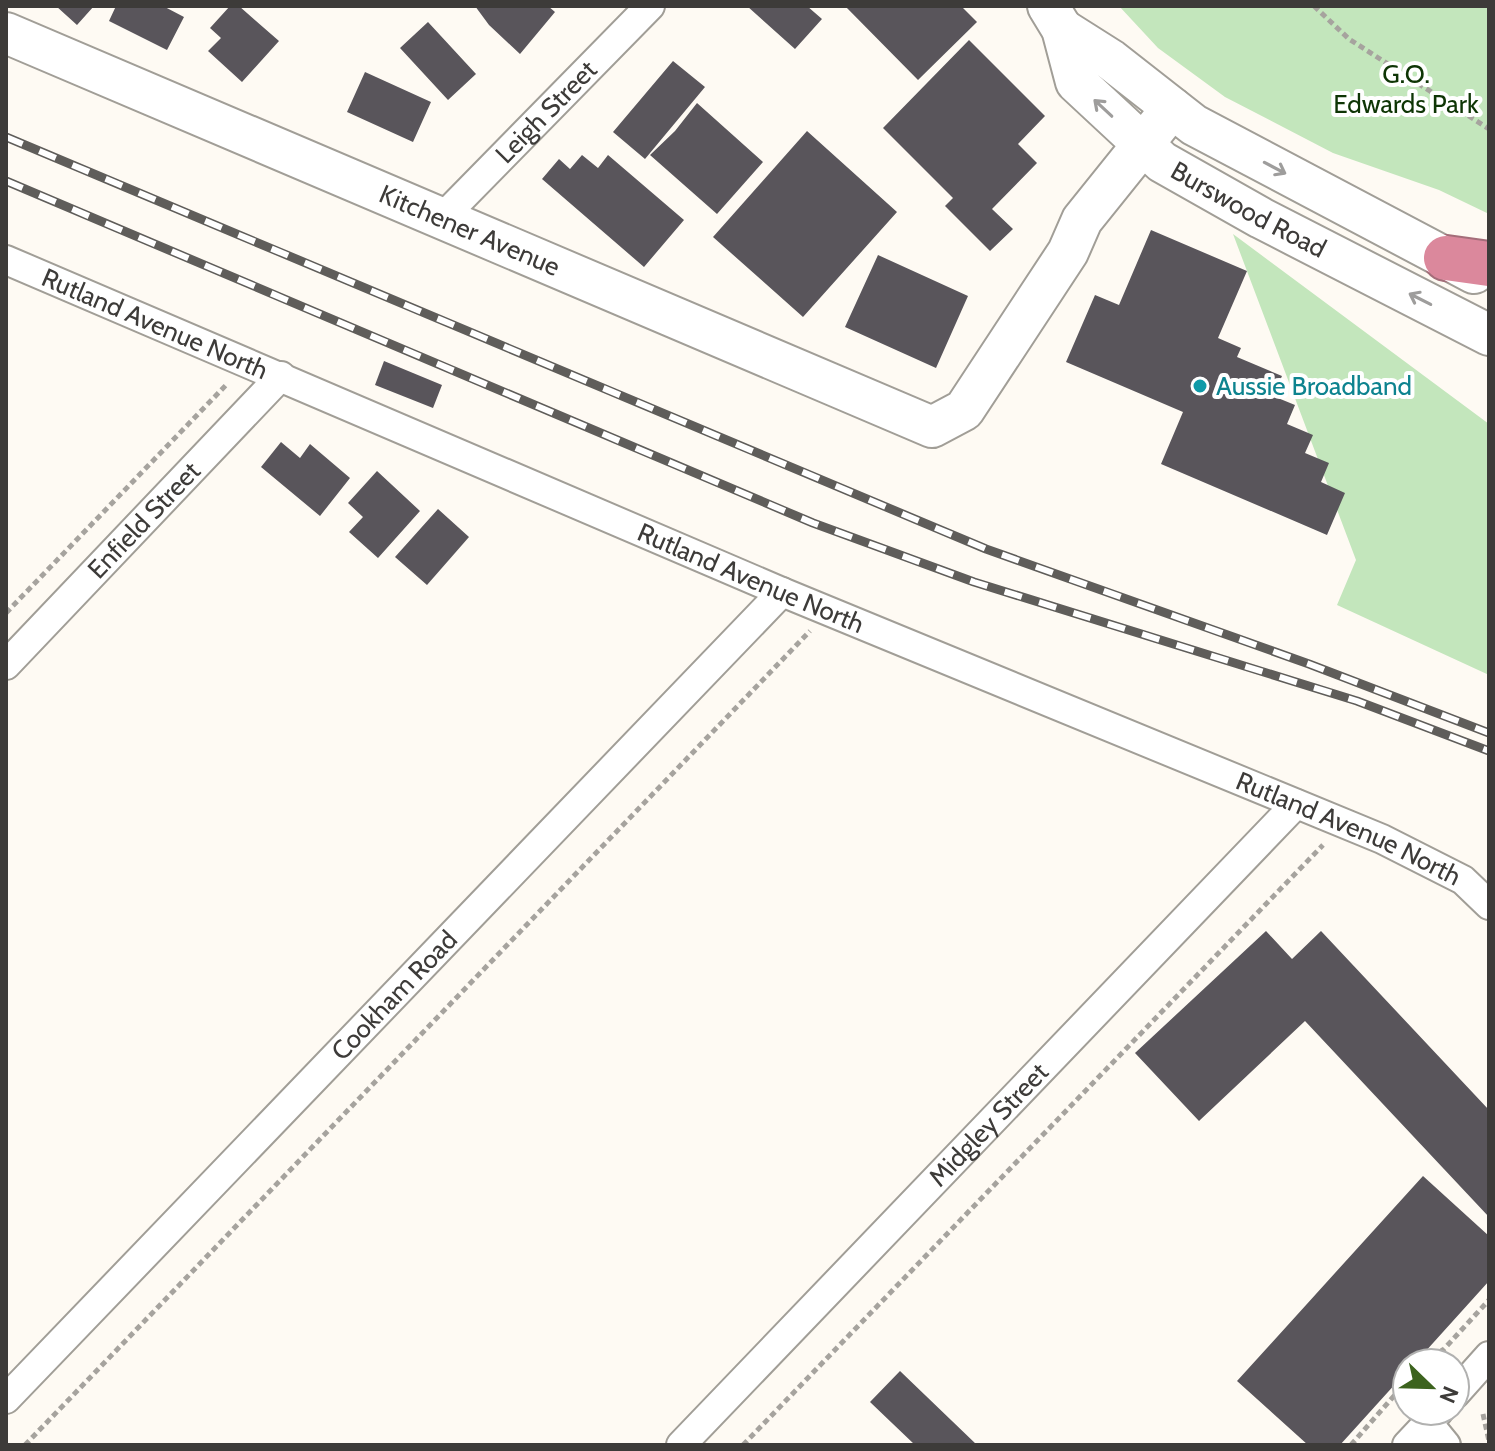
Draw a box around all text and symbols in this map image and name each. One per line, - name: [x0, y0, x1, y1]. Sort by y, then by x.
- street label: Leigh Street: [489, 54, 604, 170]
- park label: G.O. Edwards Park: [1333, 58, 1479, 120]
- one-way arrow: [1093, 98, 1113, 117]
- street label: Burswood Road: [1165, 154, 1332, 265]
- one-way arrow: [1263, 161, 1287, 177]
- street label: Kitchener Avenue: [375, 178, 565, 283]
- street label: Rutland Avenue North: [37, 261, 273, 386]
- one-way arrow: [1408, 290, 1432, 306]
- place label: Aussie Broadband: [1216, 370, 1412, 402]
- marker: Aussie Broadband: [1191, 377, 1209, 395]
- street label: Enfield Street: [81, 455, 207, 585]
- street label: Rutland Avenue North: [633, 516, 869, 640]
- street label: Rutland Avenue North: [1231, 765, 1466, 892]
- street label: Cookham Road: [325, 924, 464, 1067]
- street label: Midgley Street: [922, 1056, 1055, 1193]
- north arrow: [1391, 1347, 1471, 1427]
- text: N: [1433, 1382, 1464, 1407]

